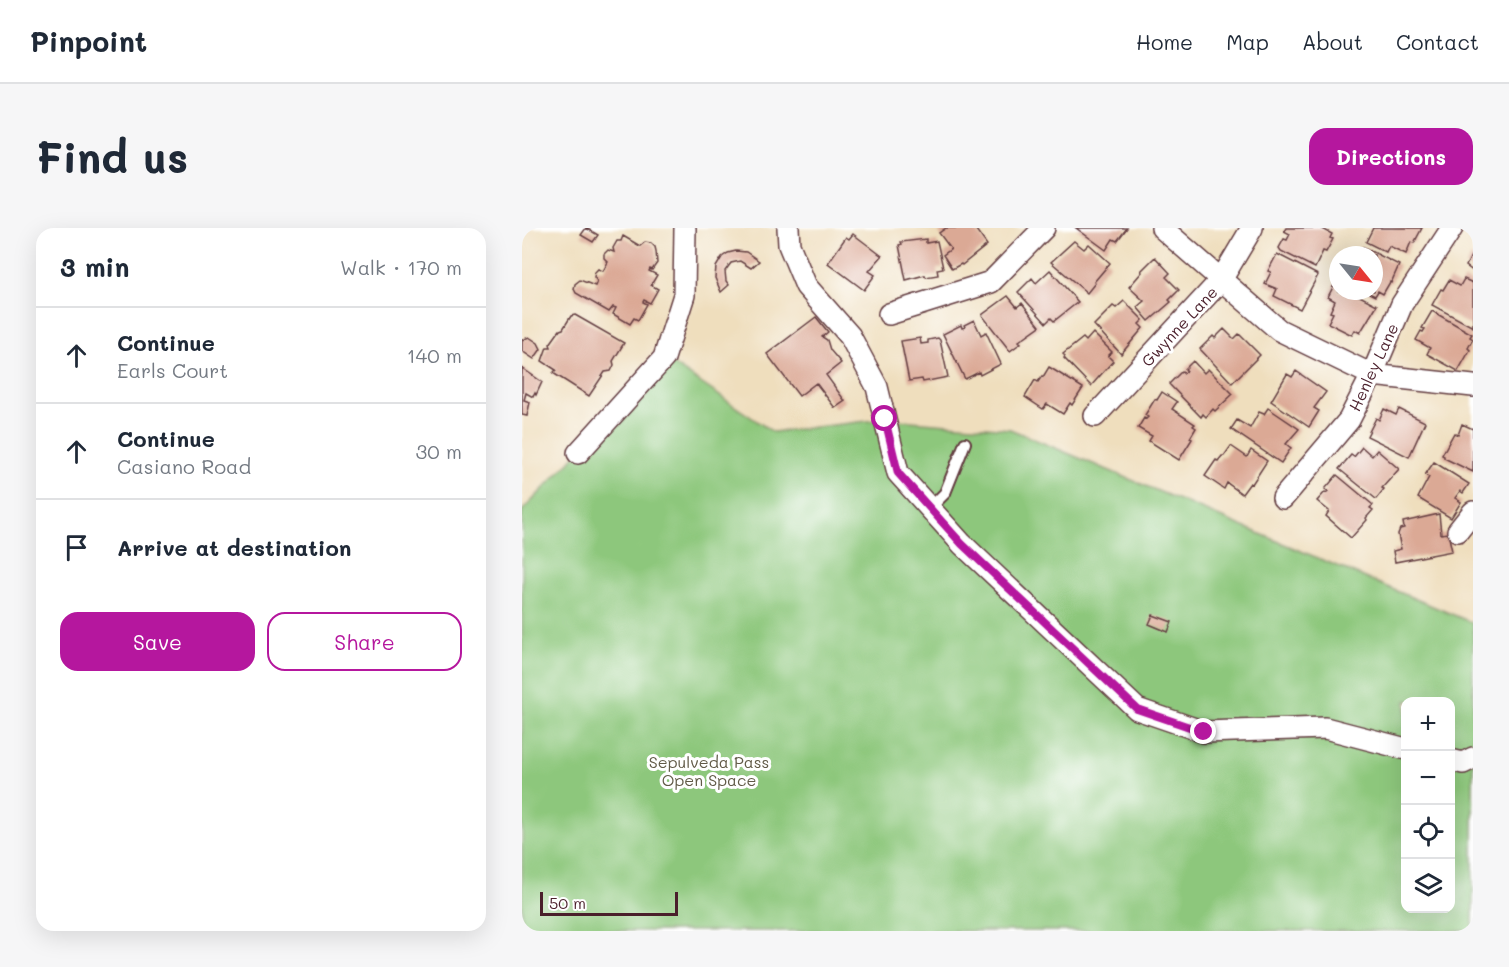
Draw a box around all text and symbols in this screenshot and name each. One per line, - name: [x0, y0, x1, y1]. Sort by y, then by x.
- text: Pinpoint: [30, 23, 147, 59]
- text: Home: [1136, 28, 1193, 55]
- text: Map: [1226, 28, 1269, 55]
- text: About: [1302, 28, 1363, 55]
- text: Contact: [1396, 28, 1479, 55]
- button: Directions: [1309, 128, 1473, 185]
- text: Find us: [36, 129, 188, 184]
- north arrow: [1329, 246, 1383, 300]
- text: 3 min: [60, 250, 129, 284]
- text: Walk · 170 m: [340, 254, 462, 280]
- street label: Gwynne Lane: [1136, 281, 1222, 371]
- street label: Henley Lane: [1343, 320, 1403, 414]
- text: Continue: [117, 328, 215, 357]
- icon: ahead: [60, 339, 93, 372]
- text: 140 m: [407, 342, 462, 368]
- text: Earls Court: [117, 357, 228, 383]
- route start: [871, 405, 897, 431]
- text: Continue: [117, 424, 215, 453]
- icon: ahead: [60, 435, 93, 468]
- text: 30 m: [416, 438, 462, 464]
- text: Casiano Road: [117, 453, 251, 479]
- icon: arrive: [60, 531, 93, 564]
- text: Arrive at destination: [117, 533, 352, 562]
- button: Save: [60, 612, 255, 671]
- button: Share: [267, 612, 462, 671]
- map controls: [1401, 697, 1455, 913]
- button: +: [1401, 697, 1455, 751]
- route end: [1190, 718, 1216, 744]
- park label: Sepulveda Pass Open Space: [649, 751, 769, 790]
- button: −: [1401, 751, 1455, 805]
- button: locate: [1401, 805, 1455, 859]
- button: layers: [1401, 859, 1455, 913]
- scale bar: [540, 889, 678, 916]
- text: 50 m: [549, 892, 586, 913]

